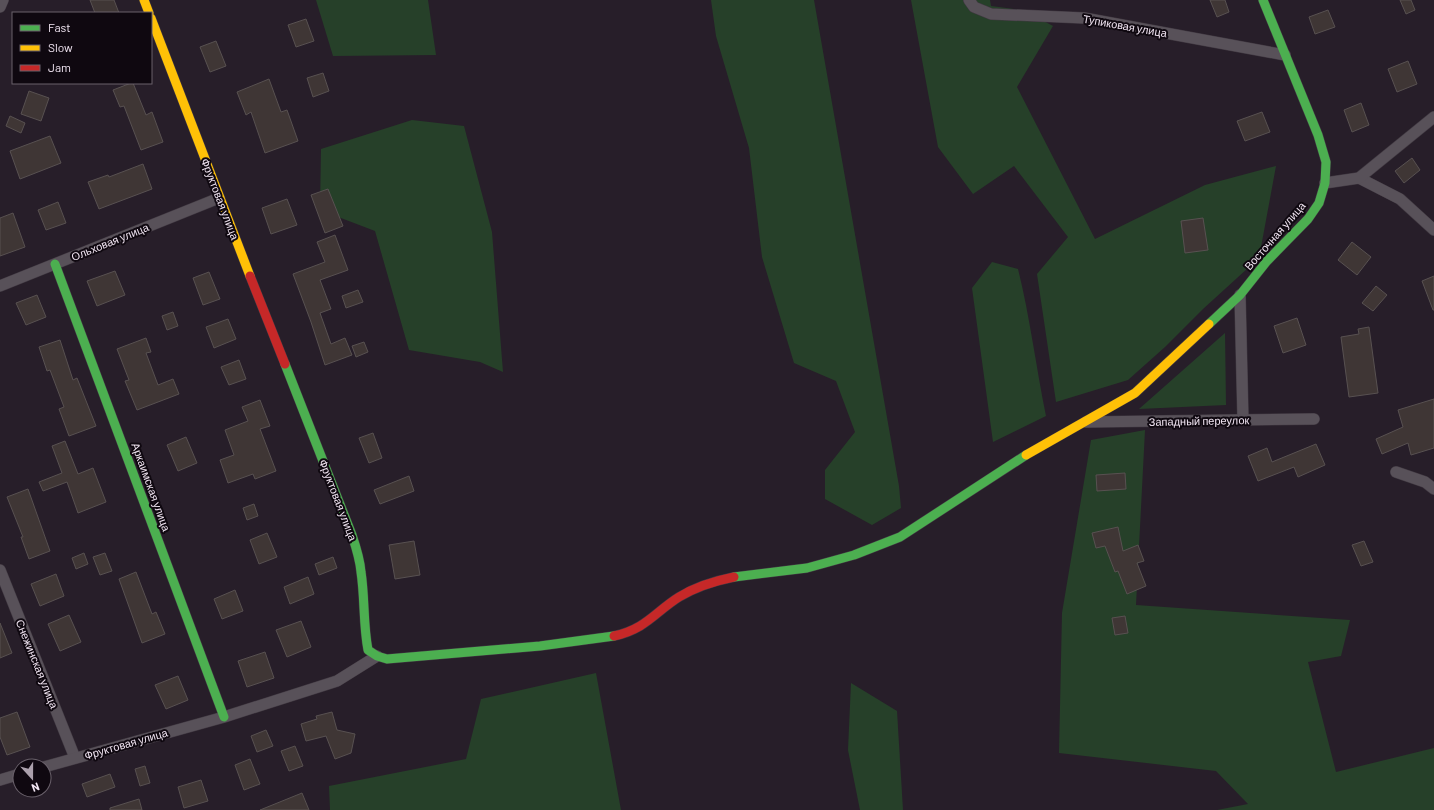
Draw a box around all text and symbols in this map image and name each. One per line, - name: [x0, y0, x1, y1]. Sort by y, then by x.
- legend: [12, 12, 152, 84]
- street label: Тупиковая улица: [1082, 12, 1169, 39]
- text: Fast: [48, 20, 71, 34]
- text: Slow: [48, 40, 73, 54]
- text: Jam: [48, 60, 71, 74]
- street label: Фруктовая улица: [199, 156, 242, 242]
- street label: Восточная улица: [1241, 198, 1308, 272]
- street label: Ольховая улица: [69, 220, 151, 263]
- street label: Западный переулок: [1149, 413, 1250, 428]
- street label: Аркаимская улица: [129, 441, 174, 534]
- street label: Фруктовая улица: [317, 457, 360, 543]
- street label: Снежинская улица: [14, 617, 62, 711]
- street label: Фруктовая улица: [83, 725, 170, 762]
- north arrow: [12, 758, 52, 798]
- text: N: [30, 780, 42, 795]

